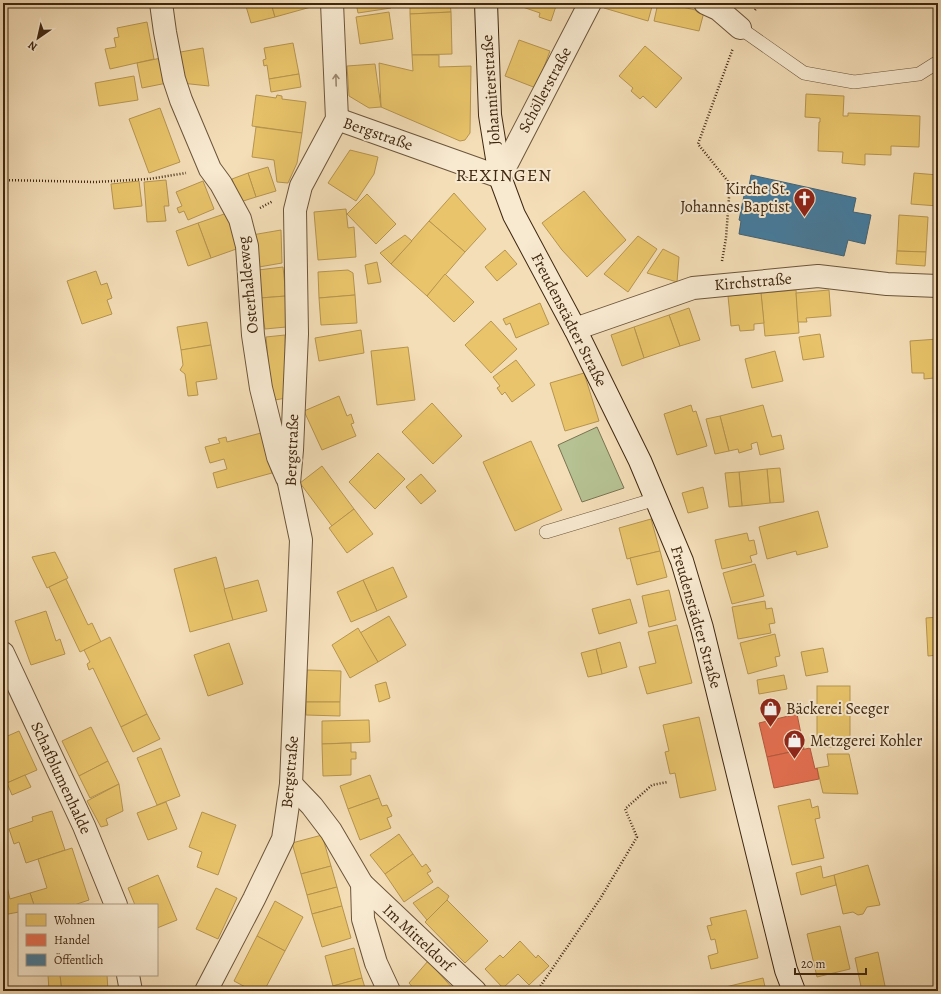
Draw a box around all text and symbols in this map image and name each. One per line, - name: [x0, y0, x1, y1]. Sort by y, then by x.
- north arrow: [18, 18, 58, 58]
- street label: Johanniterstraße: [476, 34, 506, 146]
- text: N: [25, 37, 40, 54]
- street label: Schöllerstraße: [513, 43, 577, 137]
- one-way arrow: [332, 74, 339, 87]
- street label: Bergstraße: [340, 112, 416, 156]
- district label: REXINGEN: [456, 163, 552, 187]
- place label: Kirche St. Johannes Baptist: [680, 178, 790, 218]
- church icon: Kirche St. Johannes Baptist: [792, 185, 818, 218]
- street label: Osterhaldeweg: [232, 235, 264, 335]
- street label: Freudenstädter Straße: [526, 249, 612, 391]
- street label: Kirchstraße: [713, 268, 793, 296]
- street label: Bergstraße: [280, 413, 304, 487]
- street label: Freudenstädter Straße: [665, 543, 727, 691]
- shop icon: Bäckerei Seeger: [758, 696, 784, 729]
- place label: Bäckerei Seeger: [786, 698, 889, 720]
- street label: Schafblumenhalde: [25, 718, 97, 838]
- shop icon: Metzgerei Kohler: [781, 728, 807, 761]
- place label: Metzgerei Kohler: [810, 730, 922, 752]
- street label: Bergstraße: [276, 735, 304, 809]
- street label: Im Mitteldorf: [378, 899, 460, 978]
- legend: [18, 904, 158, 976]
- text: Wohnen: [53, 912, 96, 928]
- text: Handel: [54, 932, 90, 948]
- scale bar: [795, 950, 866, 976]
- text: Öffentlich: [54, 952, 104, 968]
- text: 20 m: [801, 956, 825, 972]

